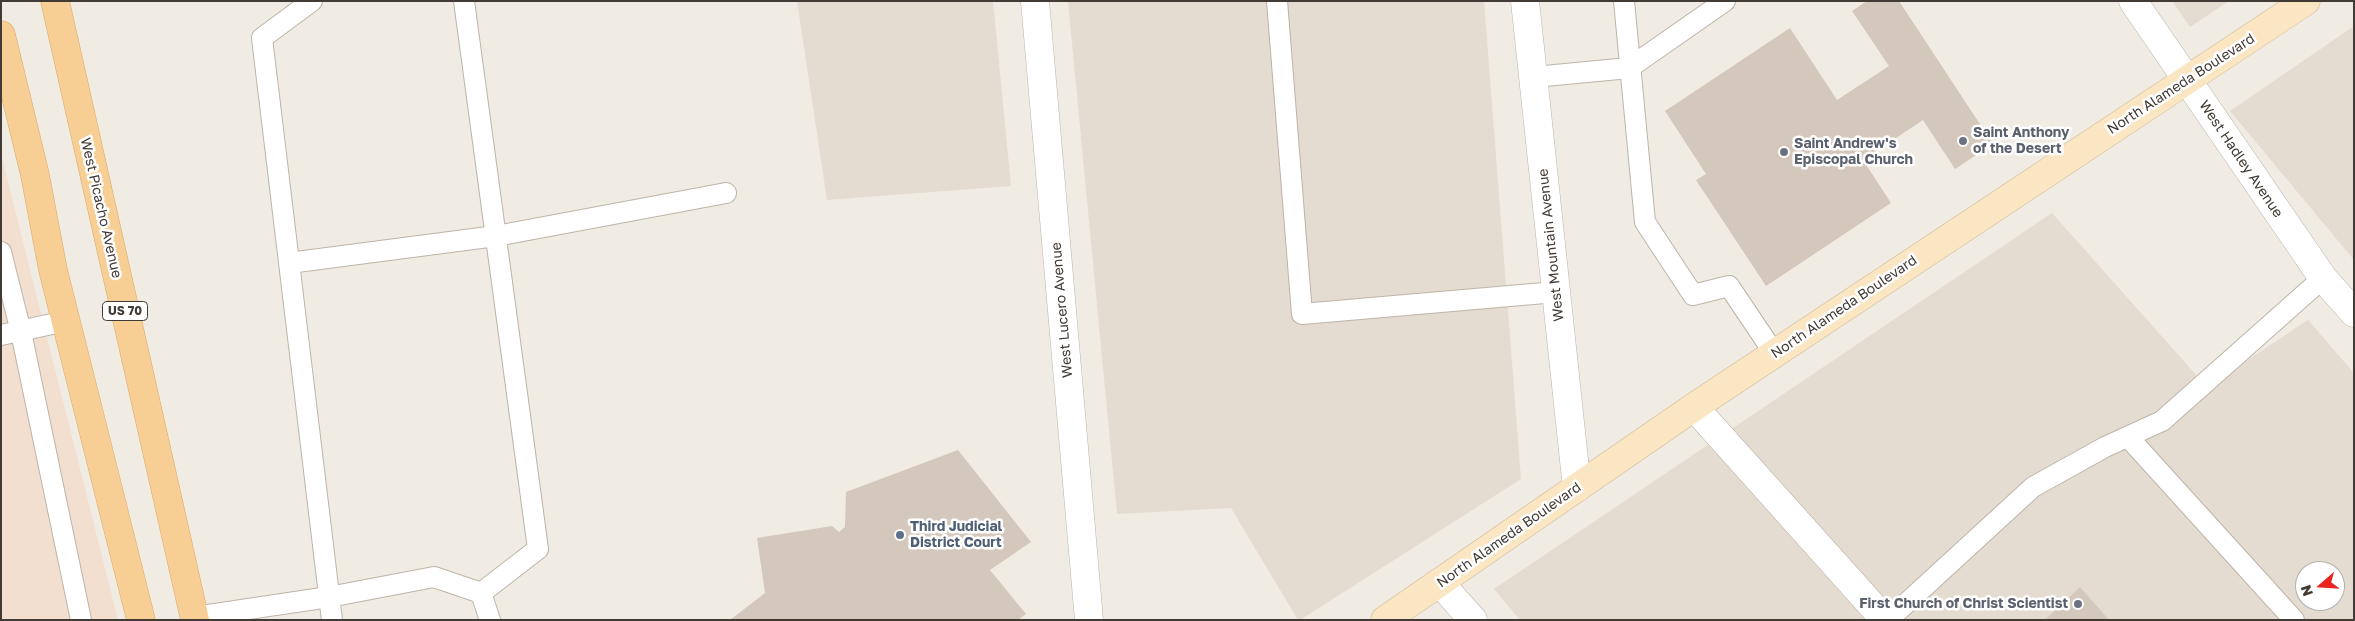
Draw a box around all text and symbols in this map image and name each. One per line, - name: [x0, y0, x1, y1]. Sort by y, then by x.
- street label: North Alameda Boulevard: [2104, 30, 2258, 138]
- street label: West Hadley Avenue: [2196, 97, 2286, 221]
- place label: Saint Anthony of the Desert: [1973, 125, 2069, 158]
- marker: Saint Anthony of the Desert: [1957, 135, 1969, 147]
- street label: West Picacho Avenue: [77, 136, 125, 280]
- place label: Saint Andrew's Episcopal Church: [1794, 136, 1913, 168]
- marker: Saint Andrew's Episcopal Church: [1778, 146, 1790, 158]
- street label: West Mountain Avenue: [1535, 168, 1567, 322]
- street label: West Lucero Avenue: [1048, 241, 1076, 379]
- street label: North Alameda Boulevard: [1768, 252, 1920, 362]
- road number: US 70: [102, 302, 148, 321]
- street label: North Alameda Boulevard: [1434, 479, 1584, 591]
- place label: Third Judicial District Court: [910, 519, 1002, 552]
- marker: Third Judicial District Court: [894, 529, 906, 541]
- north arrow: [2295, 561, 2345, 611]
- text: N: [2297, 583, 2316, 599]
- place label: First Church of Christ Scientist: [1859, 596, 2068, 612]
- marker: First Church of Christ Scientist: [2072, 598, 2084, 610]

